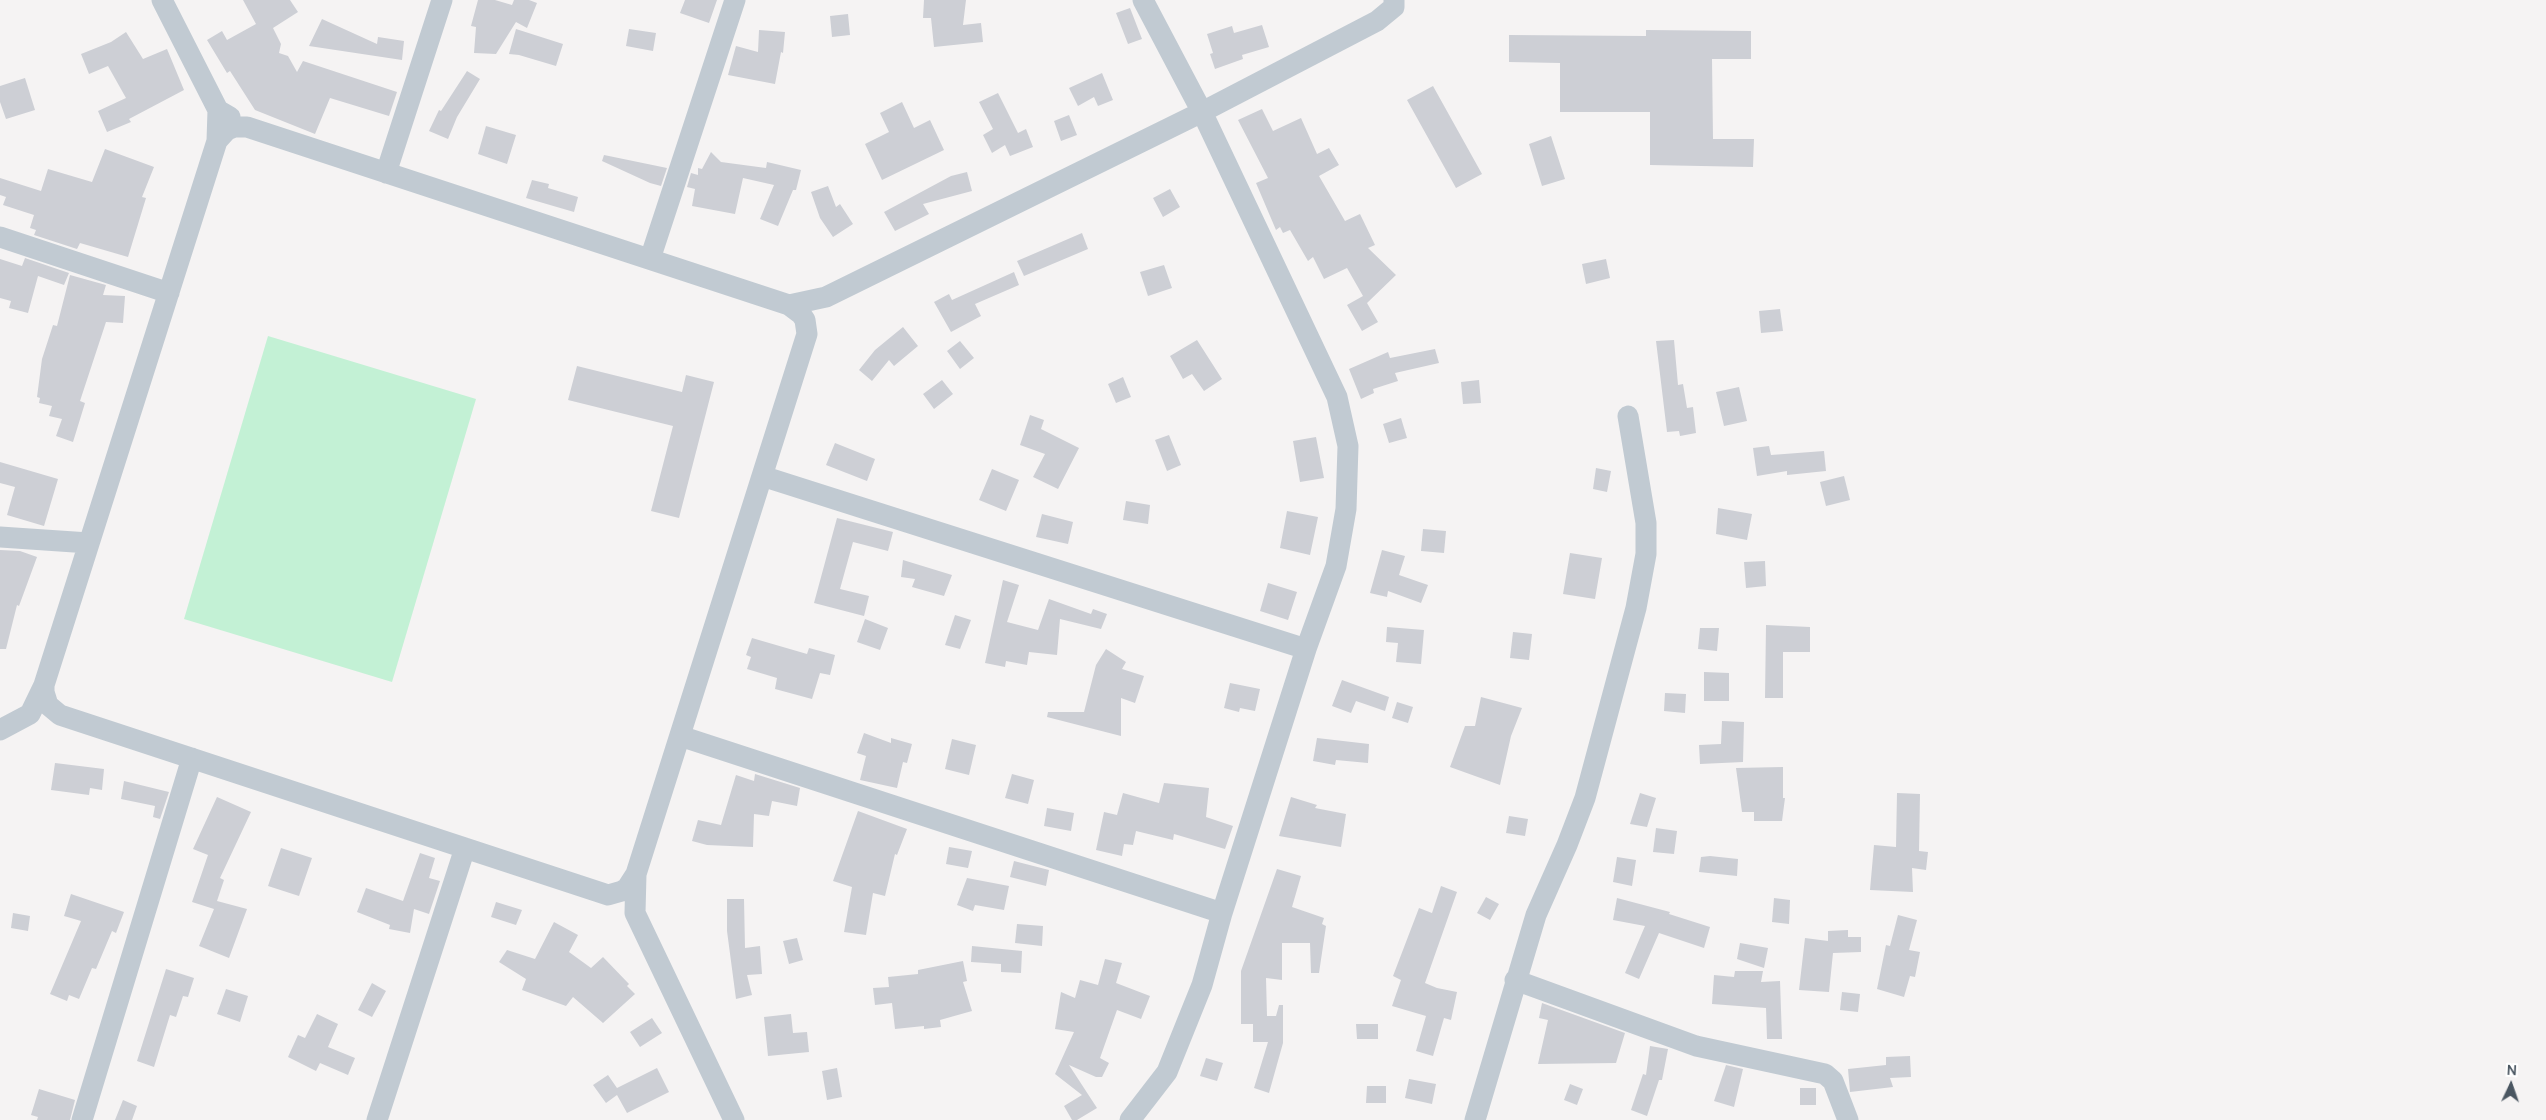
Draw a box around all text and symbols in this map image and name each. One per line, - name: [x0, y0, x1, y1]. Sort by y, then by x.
- north arrow: [2486, 1060, 2536, 1110]
- text: N: [2506, 1060, 2517, 1079]

